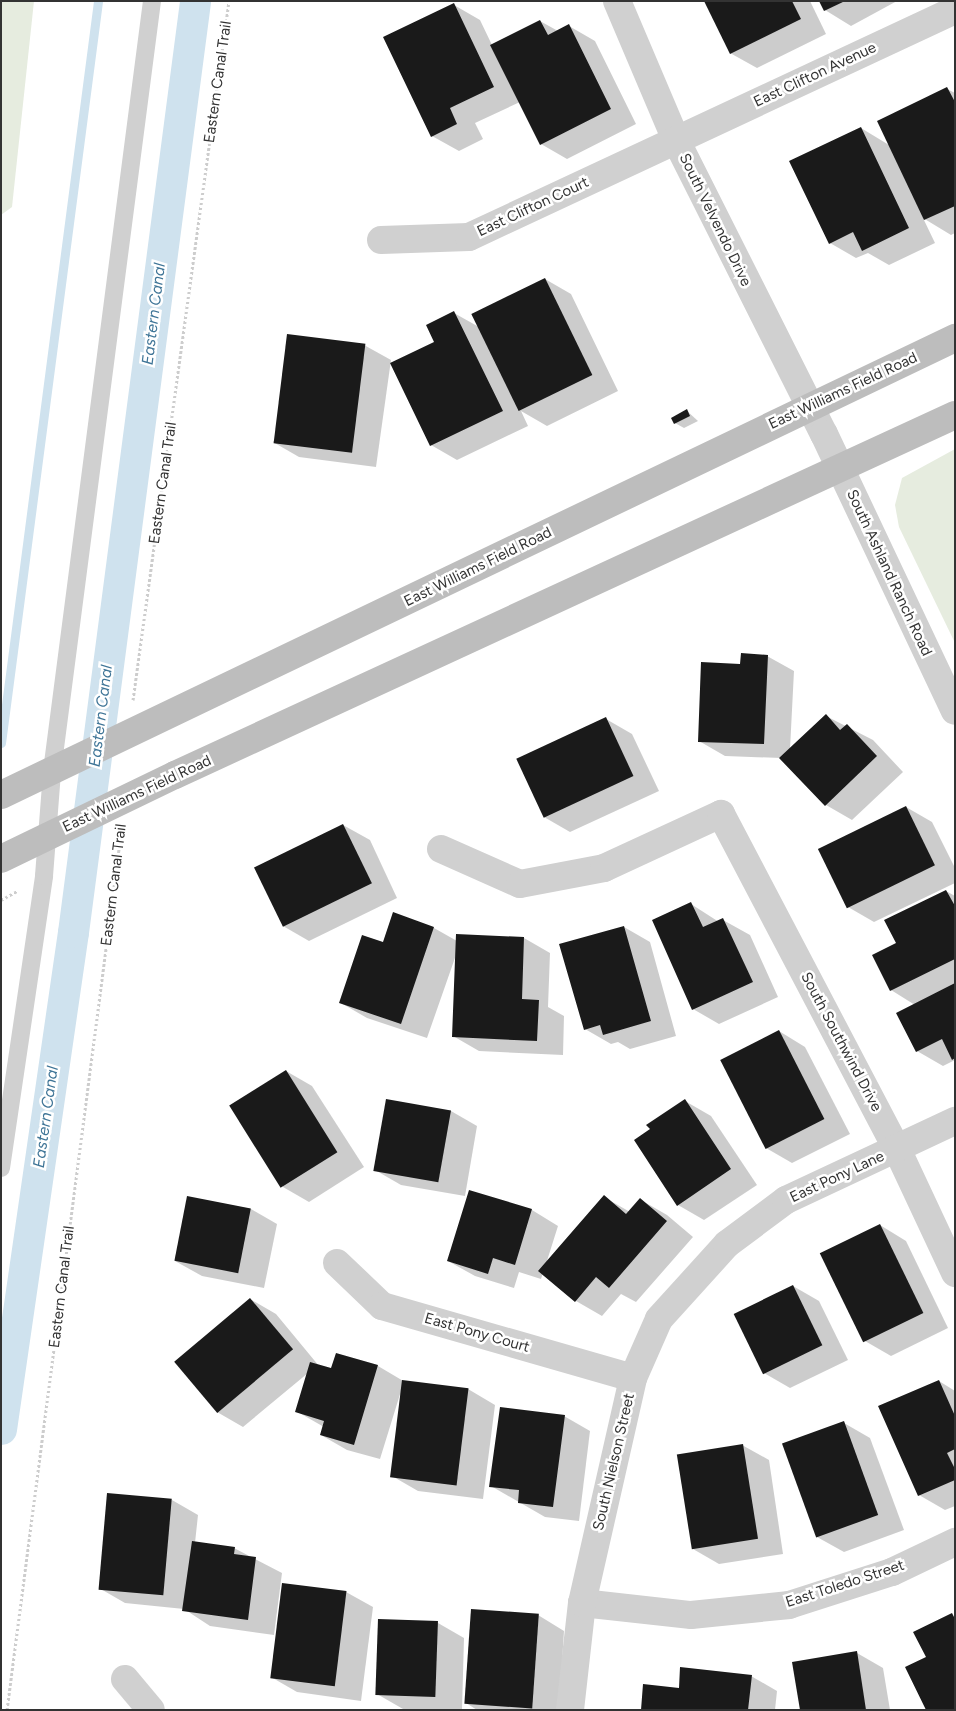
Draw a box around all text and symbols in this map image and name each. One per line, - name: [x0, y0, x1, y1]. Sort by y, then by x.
- street label: Eastern Canal Trail: [201, 20, 235, 144]
- street label: East Clifton Avenue: [751, 39, 879, 111]
- street label: South Velvendo Drive: [675, 151, 755, 289]
- street label: East Clifton Court: [474, 173, 592, 241]
- water label: Eastern Canal: [138, 262, 170, 366]
- street label: East Williams Field Road: [766, 349, 920, 433]
- street label: Eastern Canal Trail: [146, 421, 180, 545]
- street label: South Ashland Ranch Road: [842, 487, 936, 659]
- street label: East Williams Field Road: [401, 523, 555, 611]
- water label: Eastern Canal: [85, 664, 117, 768]
- street label: East Williams Field Road: [60, 752, 214, 836]
- street label: Eastern Canal Trail: [98, 823, 130, 947]
- street label: South Southwind Drive: [797, 969, 885, 1115]
- water label: Eastern Canal: [29, 1065, 63, 1169]
- street label: East Pony Lane: [787, 1147, 887, 1207]
- street label: Eastern Canal Trail: [46, 1225, 78, 1349]
- street label: East Pony Court: [422, 1309, 532, 1357]
- street label: South Nielson Street: [589, 1392, 639, 1532]
- street label: East Toledo Street: [783, 1556, 907, 1612]

